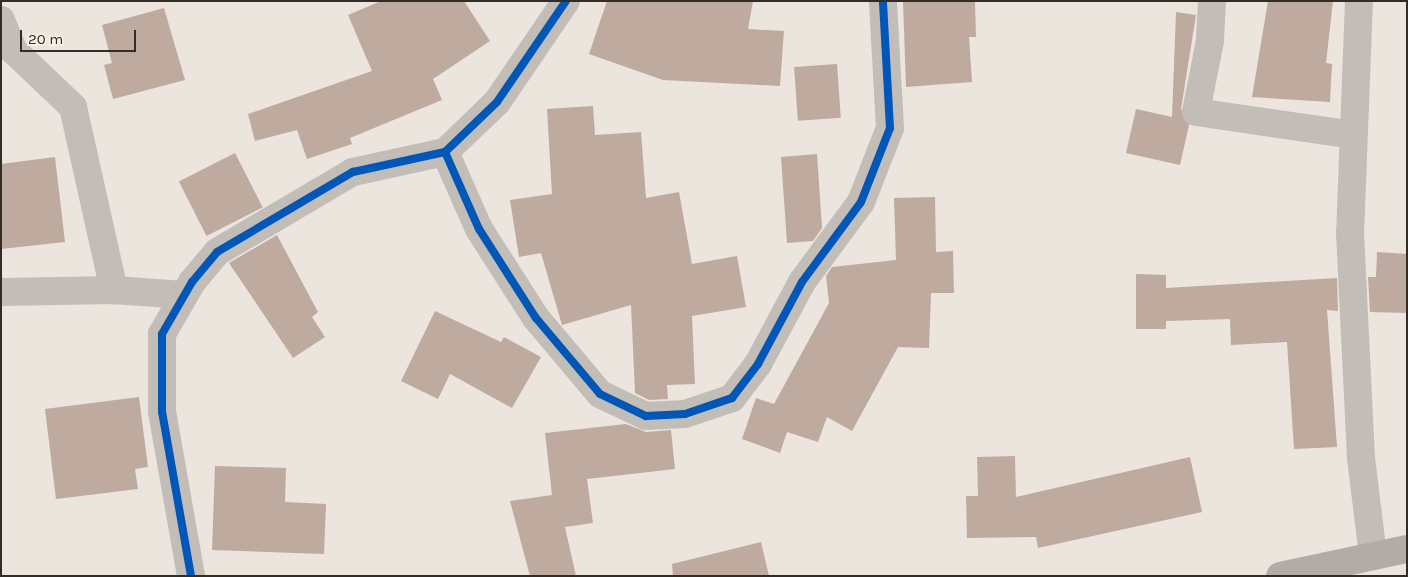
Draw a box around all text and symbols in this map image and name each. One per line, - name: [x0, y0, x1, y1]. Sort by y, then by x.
- scale bar: [22, 20, 139, 52]
- text: 20 m: [28, 30, 63, 48]

